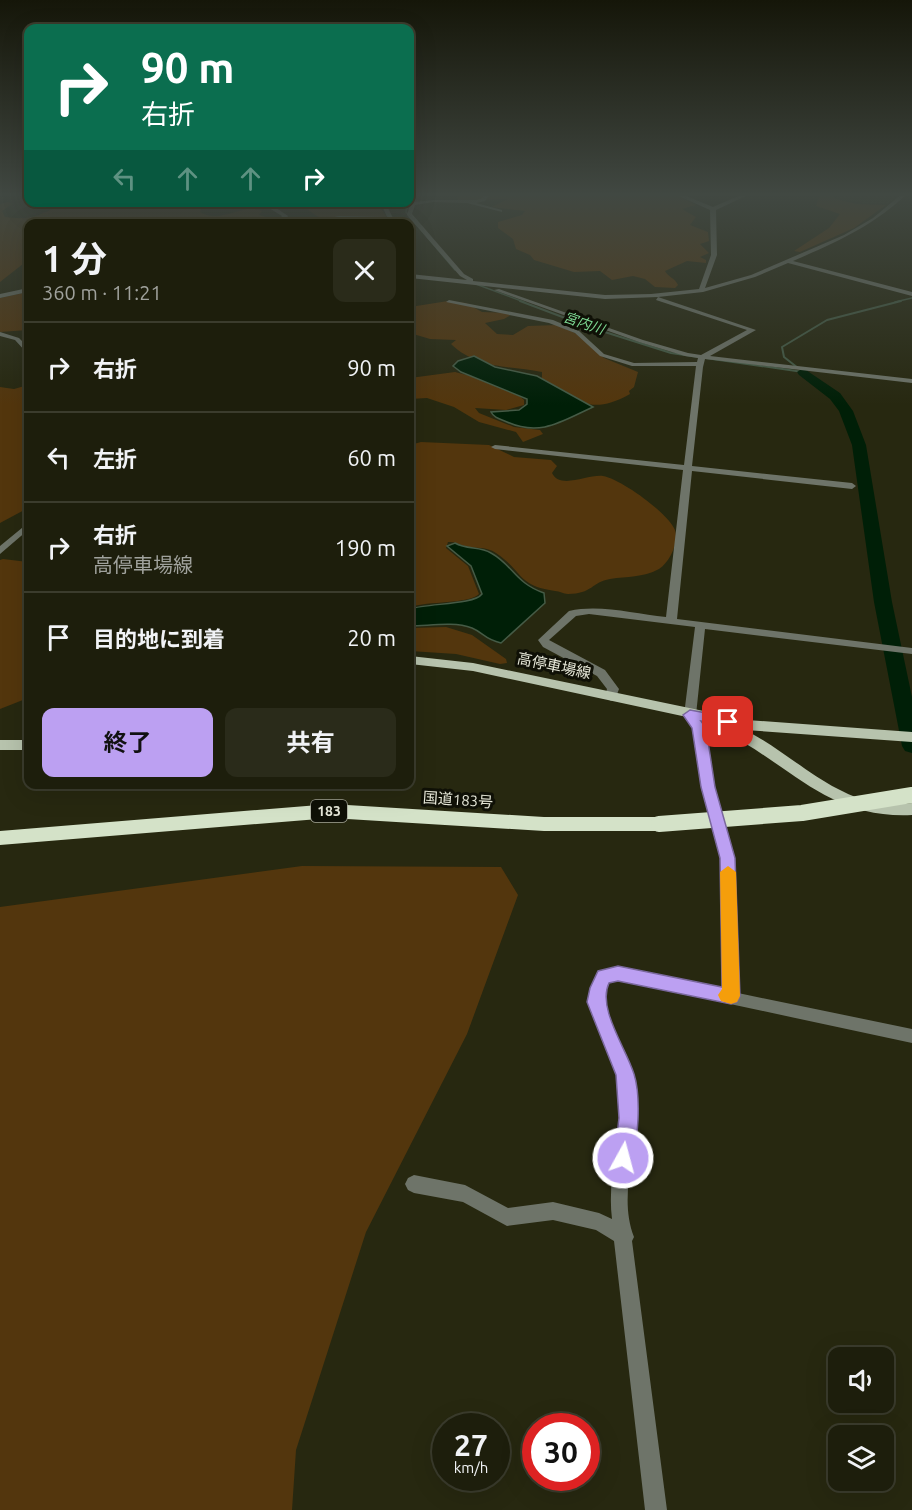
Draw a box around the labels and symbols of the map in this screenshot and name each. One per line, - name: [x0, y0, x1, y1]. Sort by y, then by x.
- water label: 宮内川: [562, 309, 608, 338]
- street label: 高停車場線: [516, 649, 593, 682]
- pin: [702, 696, 753, 747]
- street label: 国道183号: [422, 789, 494, 810]
- road number: 183: [311, 800, 347, 822]
- position arrow: [591, 1126, 655, 1190]
- speed limit sign: 30: [522, 1413, 600, 1491]

